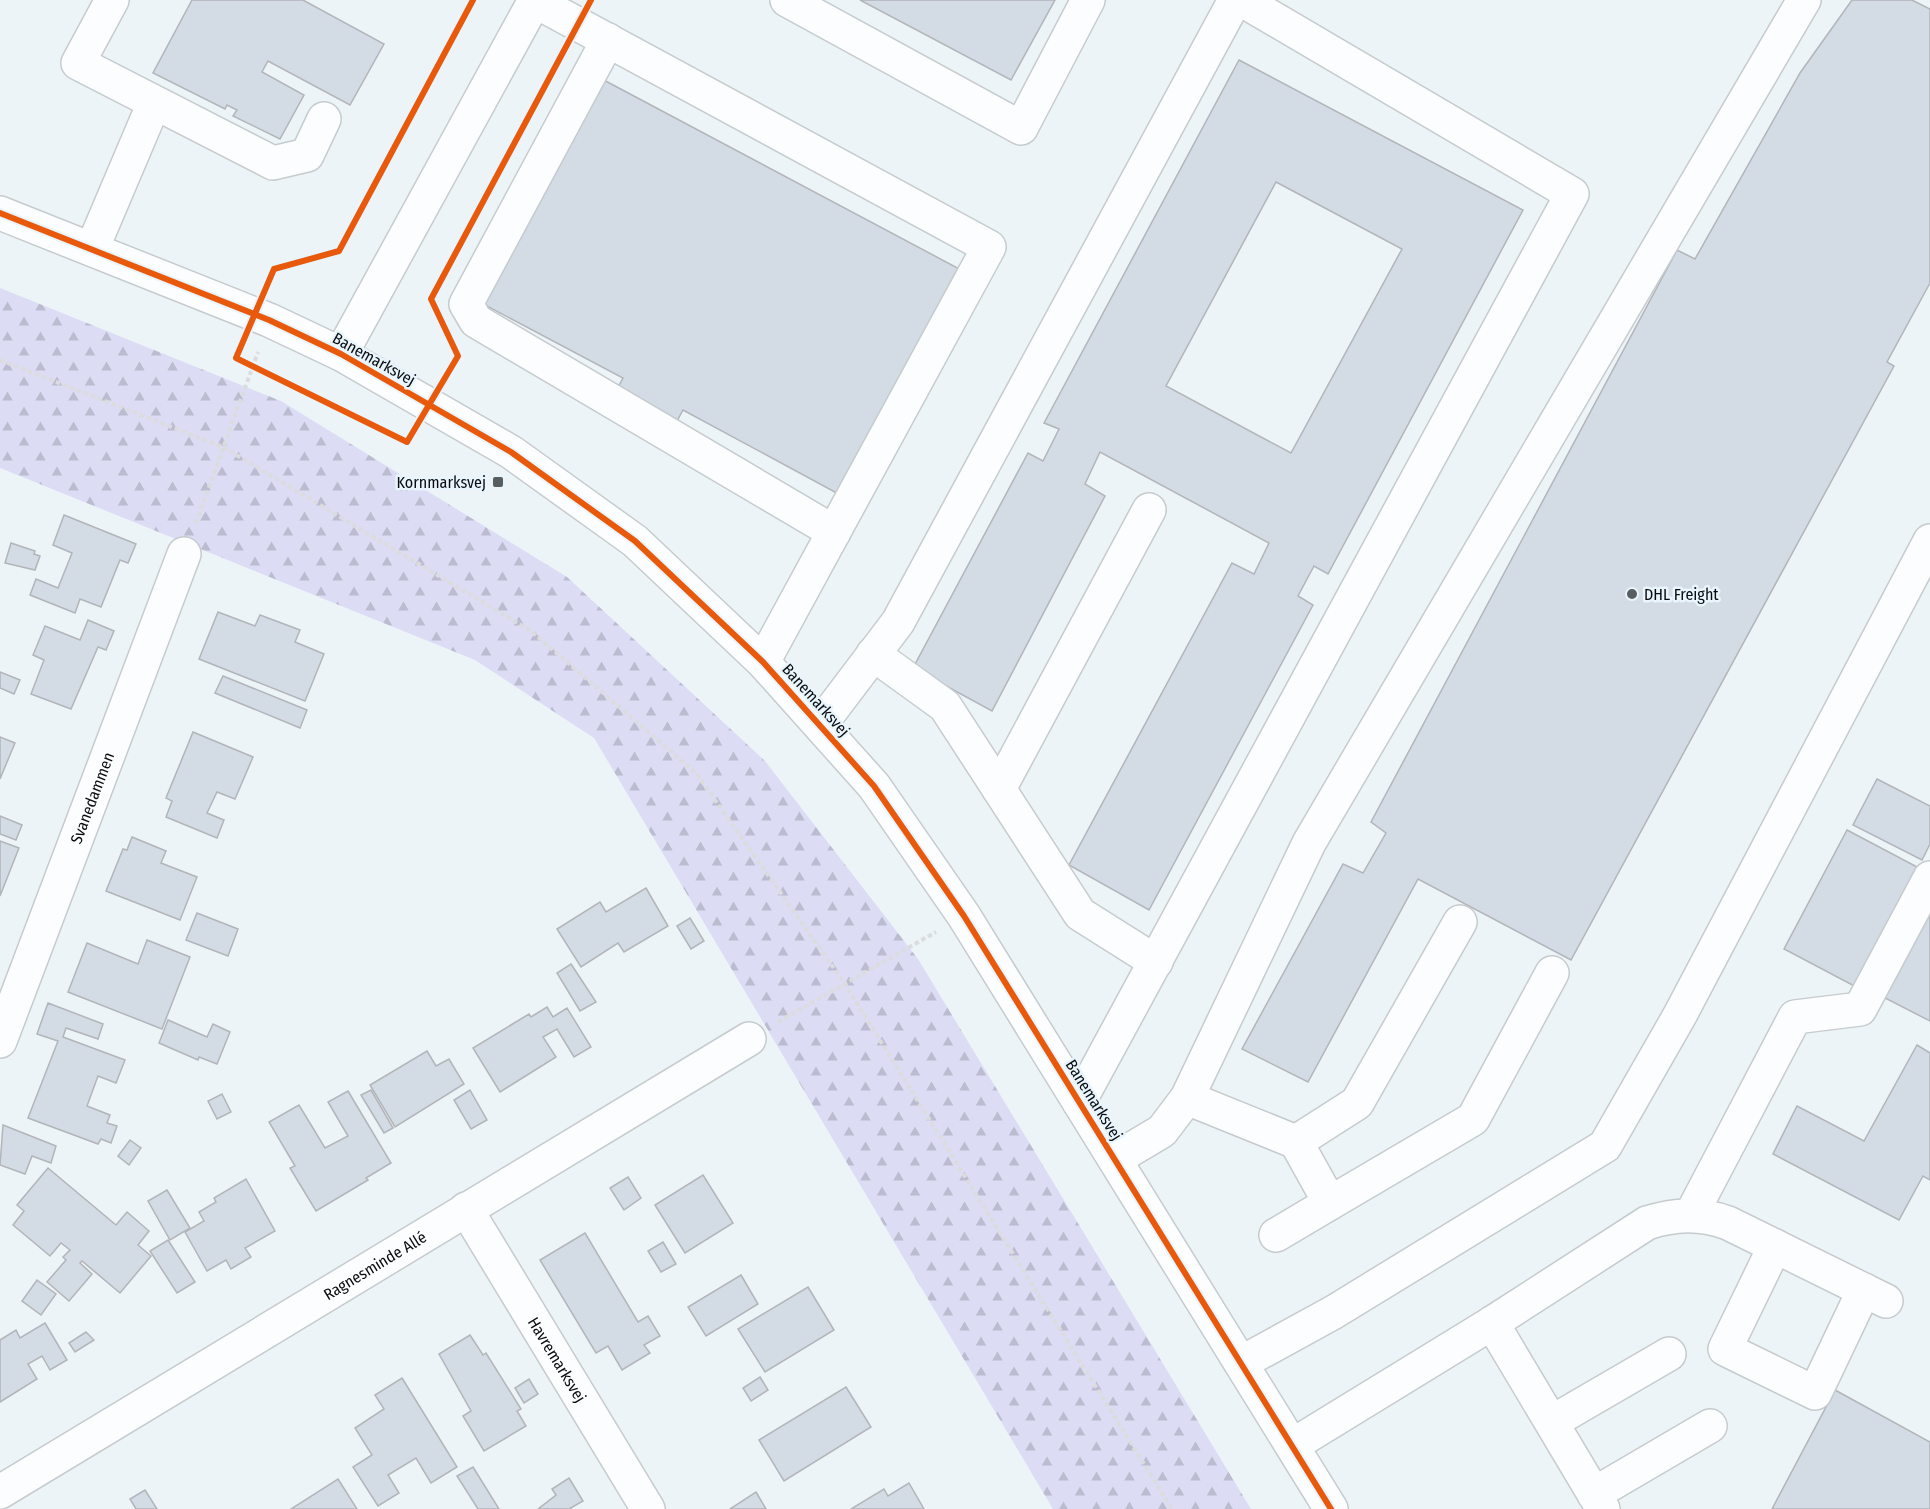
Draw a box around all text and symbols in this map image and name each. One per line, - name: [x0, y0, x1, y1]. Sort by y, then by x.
- street label: Banemarksvej: [329, 328, 419, 390]
- place label: Kornmarksvej: [397, 473, 486, 492]
- marker: Kornmarksvej: [491, 475, 505, 489]
- place label: DHL Freight: [1644, 585, 1719, 604]
- marker: DHL Freight: [1625, 587, 1639, 601]
- street label: Banemarksvej: [778, 660, 854, 740]
- street label: Svanedammen: [66, 749, 118, 846]
- street label: Banemarksvej: [1062, 1056, 1126, 1144]
- street label: Ragnesminde Allé: [320, 1227, 430, 1304]
- street label: Havremarksvej: [524, 1313, 590, 1406]

